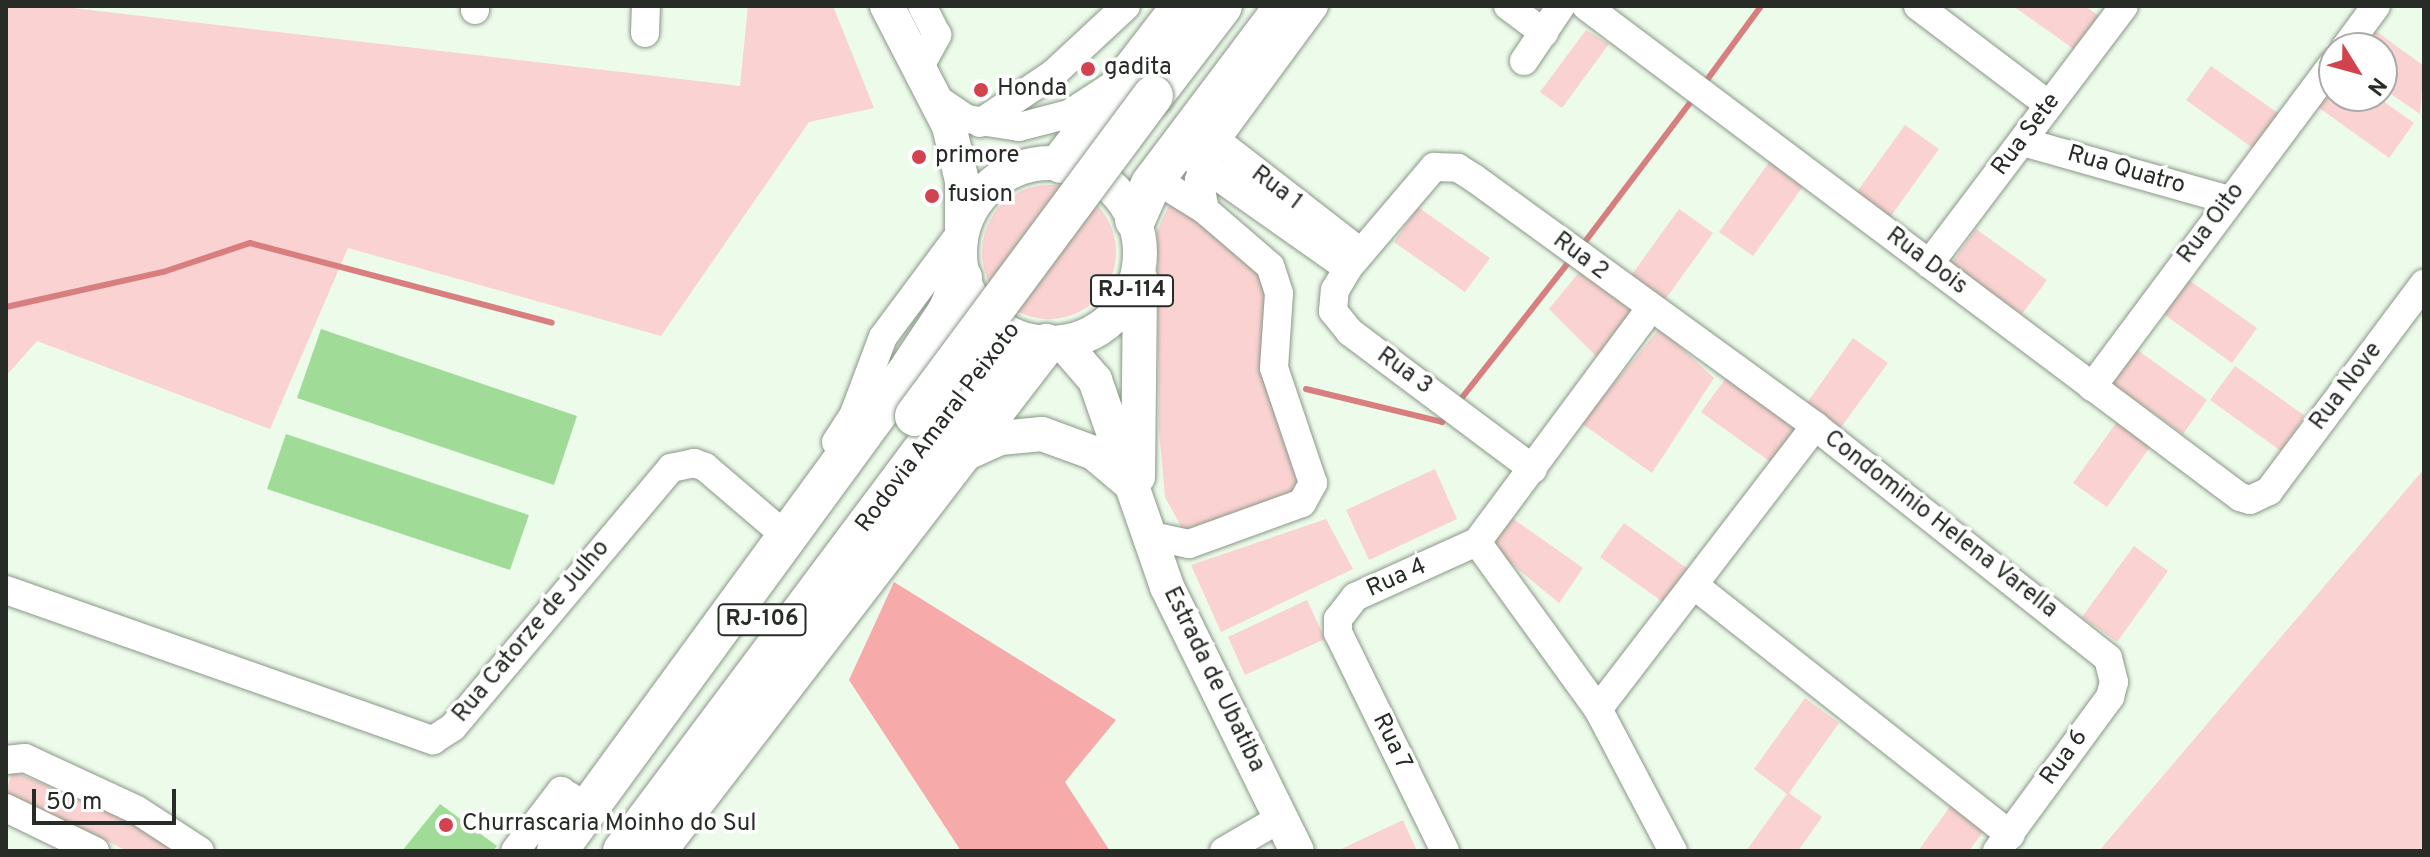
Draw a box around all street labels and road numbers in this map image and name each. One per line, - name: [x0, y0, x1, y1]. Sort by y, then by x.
- street label: Rua Sete: [1987, 88, 2067, 182]
- street label: Rua Quatro: [2064, 140, 2188, 202]
- street label: Rua 1: [1245, 160, 1307, 218]
- street label: Rua Oito: [2172, 178, 2252, 270]
- street label: Rua Dois: [1880, 222, 1972, 302]
- street label: Rua 2: [1546, 227, 1614, 287]
- road number: RJ-114: [1090, 273, 1174, 309]
- street label: Rodovia Amaral Peixoto: [850, 317, 1028, 539]
- street label: Rua Nove: [2305, 337, 2389, 437]
- street label: Rua 3: [1370, 342, 1438, 402]
- street label: Condominio Helena Varella: [1817, 425, 2063, 625]
- street label: Rua Catorze de Julho: [447, 535, 617, 729]
- street label: Rua 4: [1363, 553, 1431, 605]
- street label: Estrada de Ubatiba: [1156, 583, 1270, 777]
- road number: RJ-106: [716, 602, 808, 638]
- street label: Rua 7: [1365, 709, 1417, 775]
- street label: Rua 6: [2035, 725, 2095, 791]

